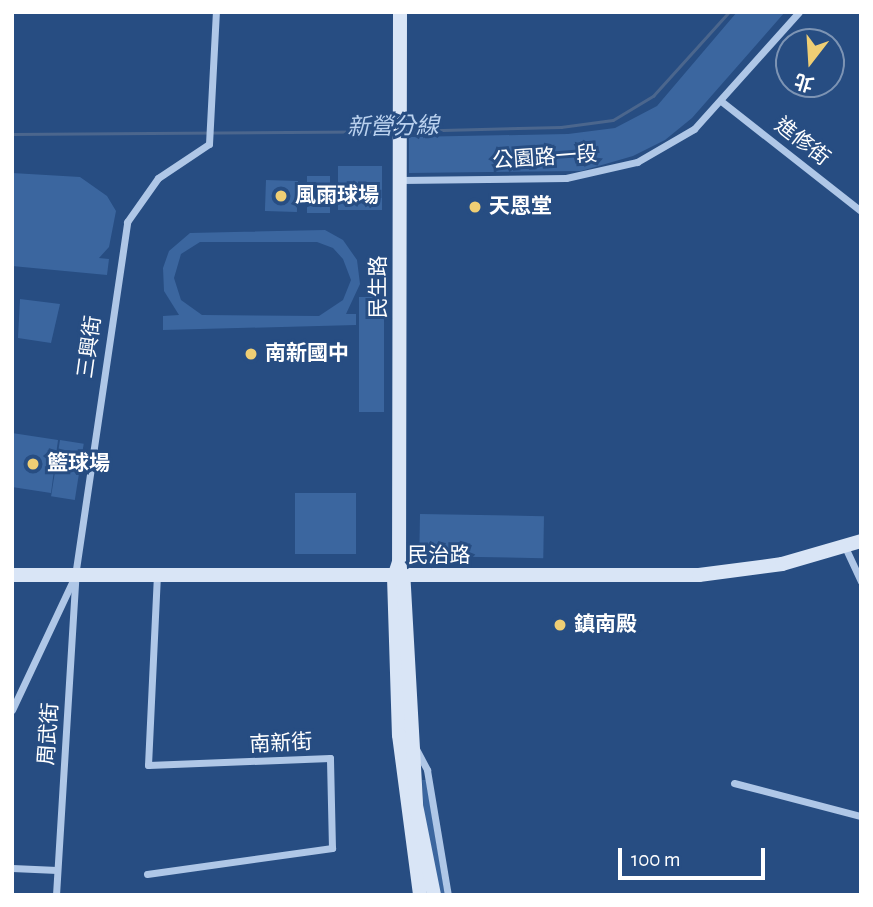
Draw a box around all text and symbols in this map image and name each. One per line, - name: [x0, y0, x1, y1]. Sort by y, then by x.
- north arrow: [775, 28, 845, 98]
- text: 北: [792, 70, 816, 94]
- water label: 新營分線: [347, 113, 439, 143]
- street label: 進修街: [769, 113, 835, 171]
- street label: 公園路一段: [492, 142, 598, 174]
- place label: 風雨球場: [295, 183, 379, 209]
- marker: 風雨球場: [273, 188, 289, 204]
- place label: 天恩堂: [489, 194, 552, 220]
- marker: 天恩堂: [467, 199, 483, 215]
- street label: 民生路: [366, 256, 392, 318]
- street label: 三興街: [73, 314, 107, 380]
- place label: 南新國中: [265, 341, 349, 367]
- marker: 南新國中: [243, 346, 259, 362]
- place label: 籃球場: [47, 451, 110, 477]
- marker: 籃球場: [25, 456, 41, 472]
- street label: 民治路: [408, 543, 470, 569]
- place label: 鎮南殿: [574, 612, 637, 638]
- marker: 鎮南殿: [552, 617, 568, 633]
- street label: 周武街: [34, 702, 64, 766]
- street label: 南新街: [249, 730, 313, 758]
- scale bar: [621, 834, 768, 878]
- text: 100 m: [631, 849, 681, 870]

